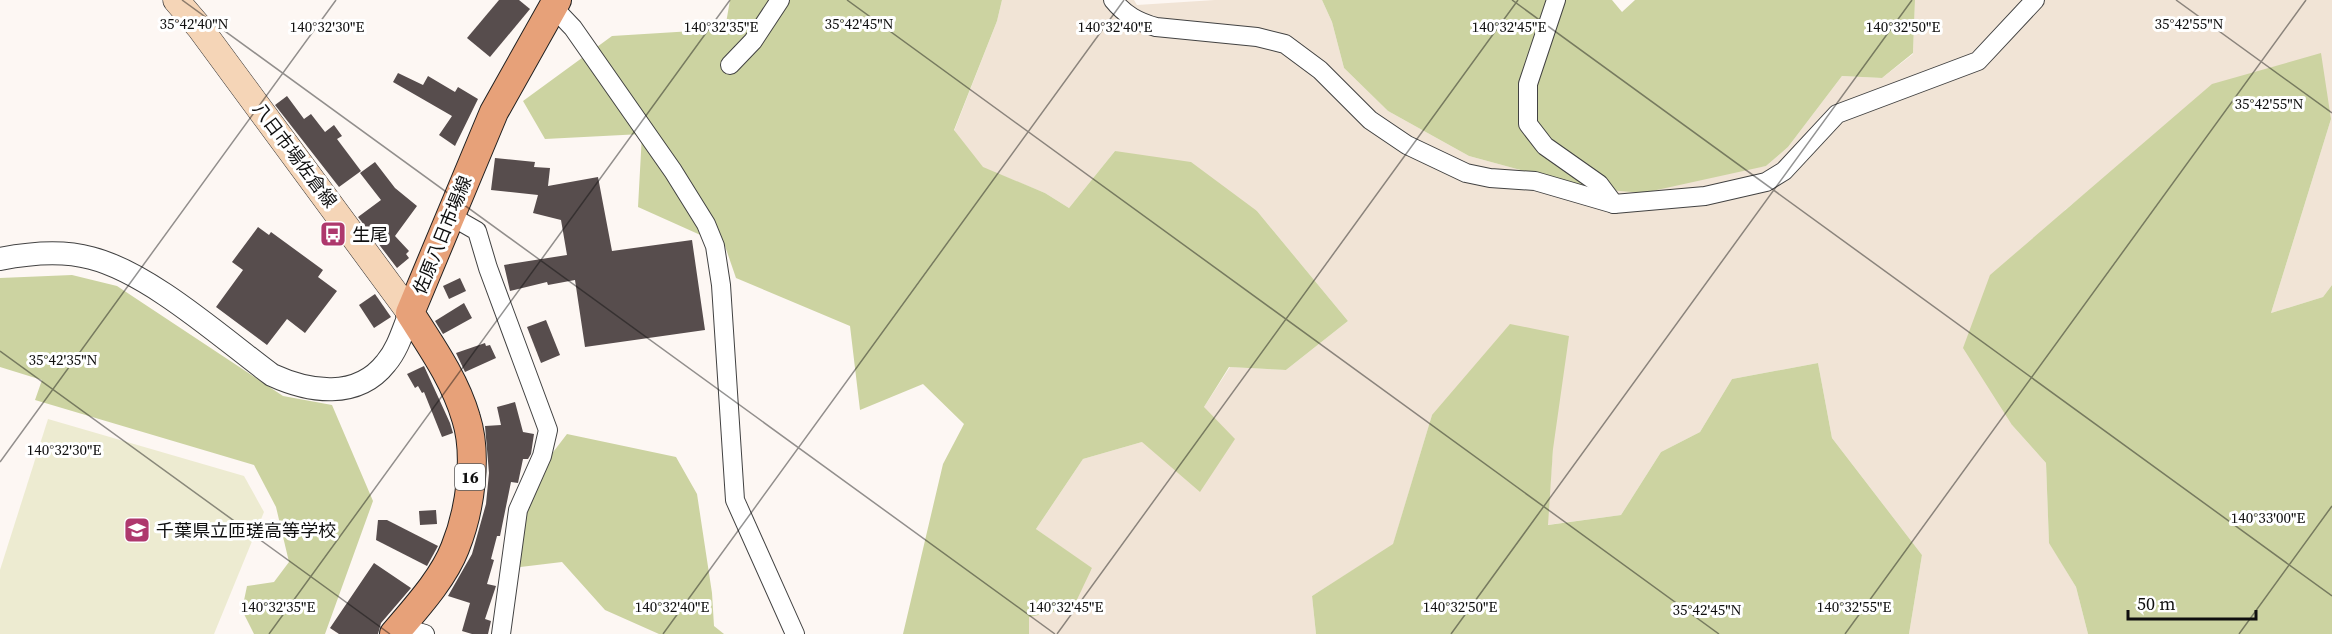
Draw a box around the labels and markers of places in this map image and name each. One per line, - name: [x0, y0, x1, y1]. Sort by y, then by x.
- bus stop icon: 生尾: [318, 219, 348, 249]
- place label: 生尾: [352, 222, 388, 247]
- school or university icon: 千葉県立匝瑳高等学校: [122, 515, 152, 545]
- place label: 千葉県立匝瑳高等学校: [156, 518, 336, 543]

